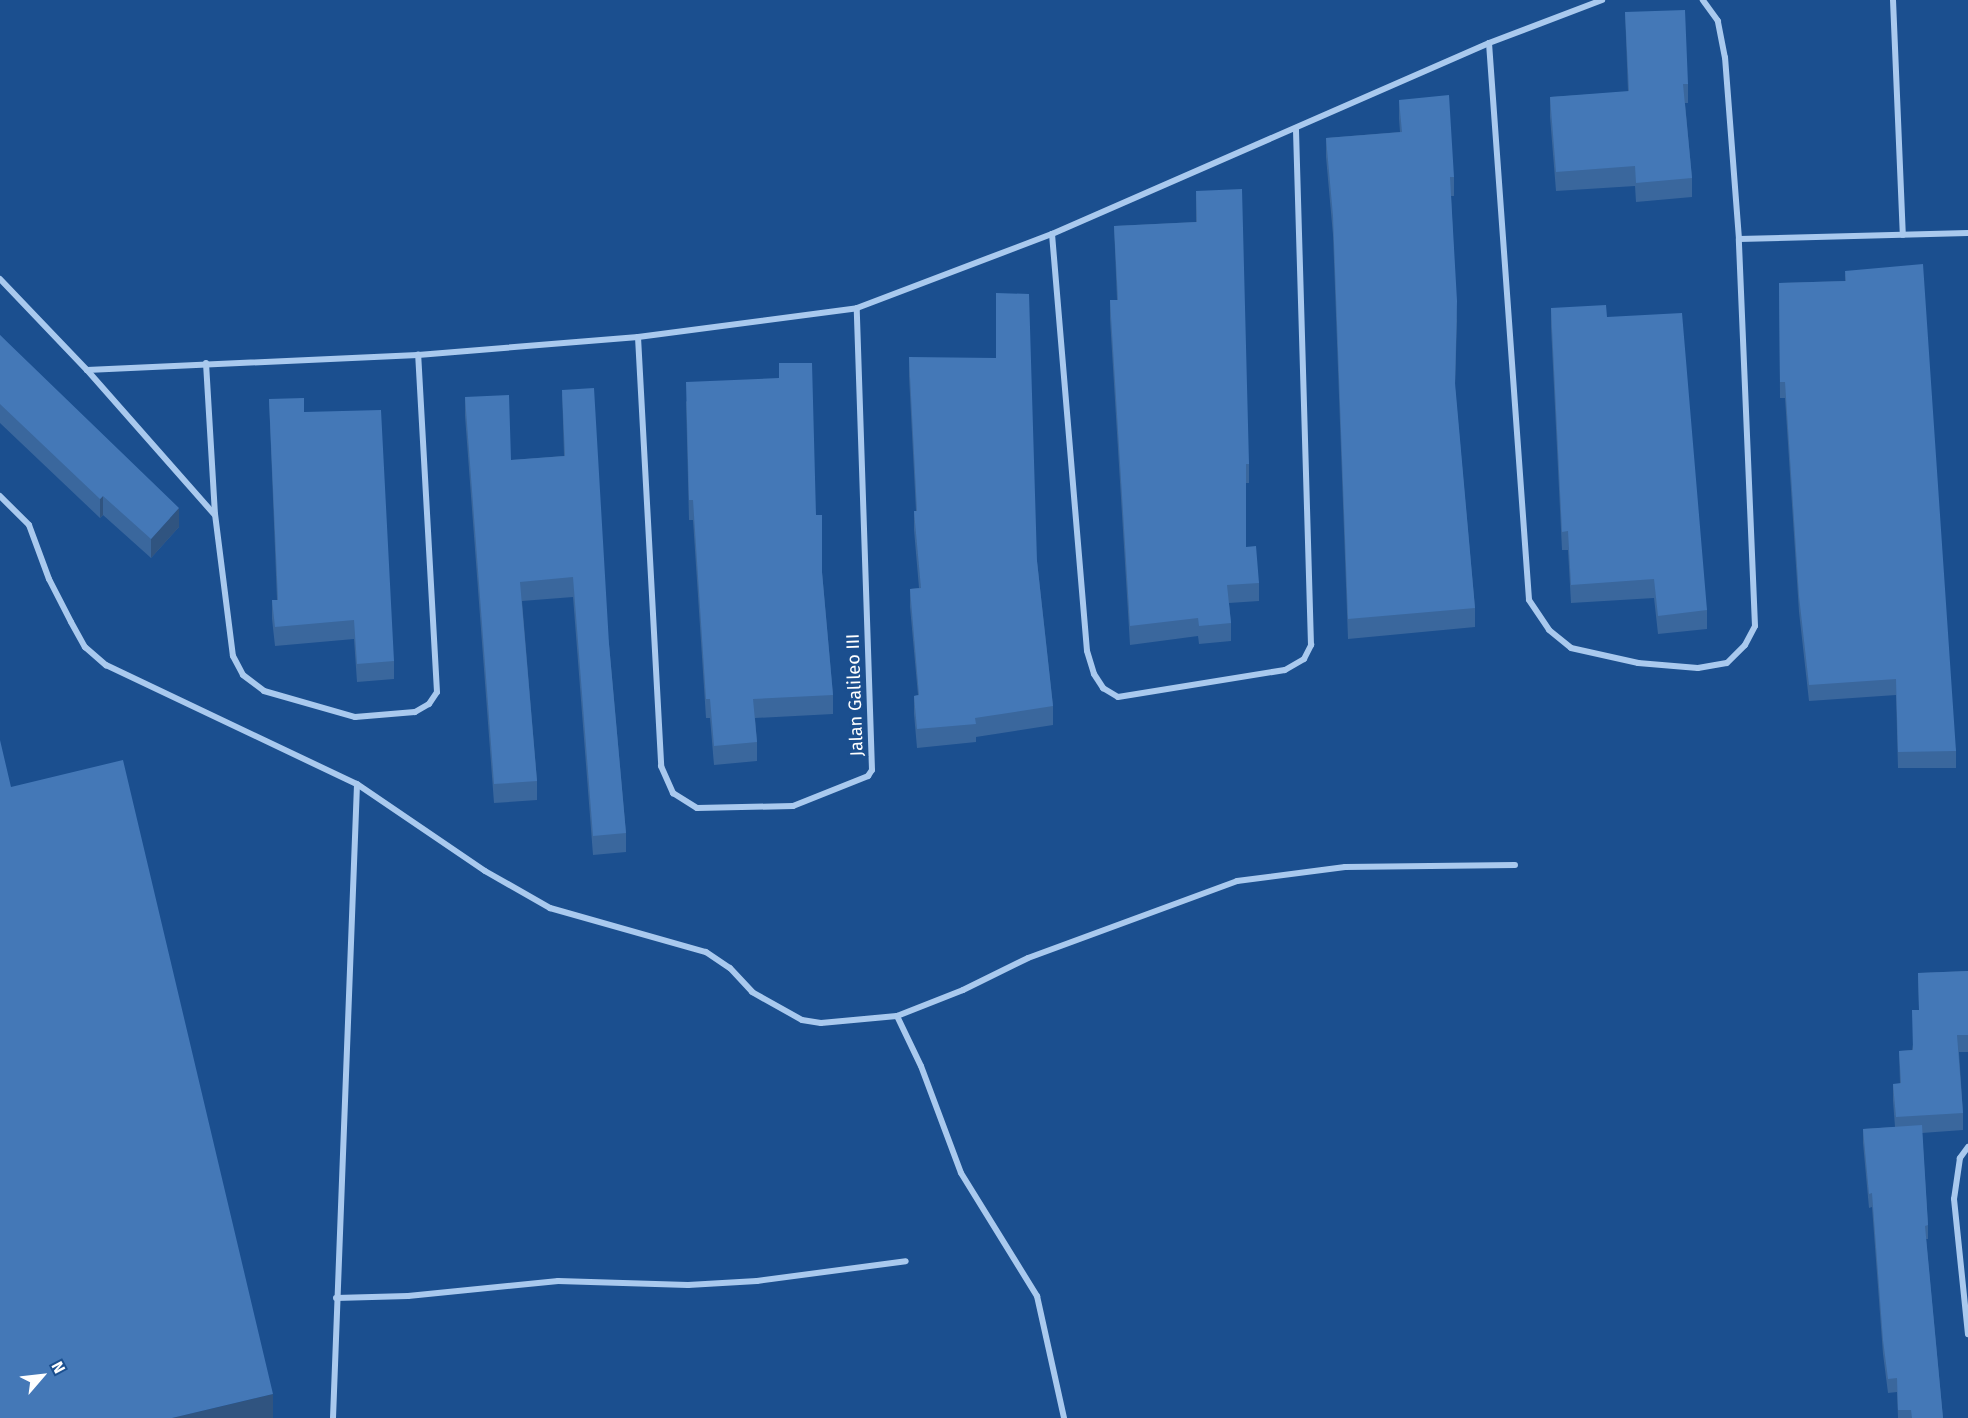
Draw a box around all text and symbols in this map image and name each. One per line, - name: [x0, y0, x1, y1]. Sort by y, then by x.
- street label: Jalan Galileo III: [842, 633, 868, 757]
- north arrow: [12, 1346, 72, 1406]
- text: N: [47, 1358, 69, 1376]

